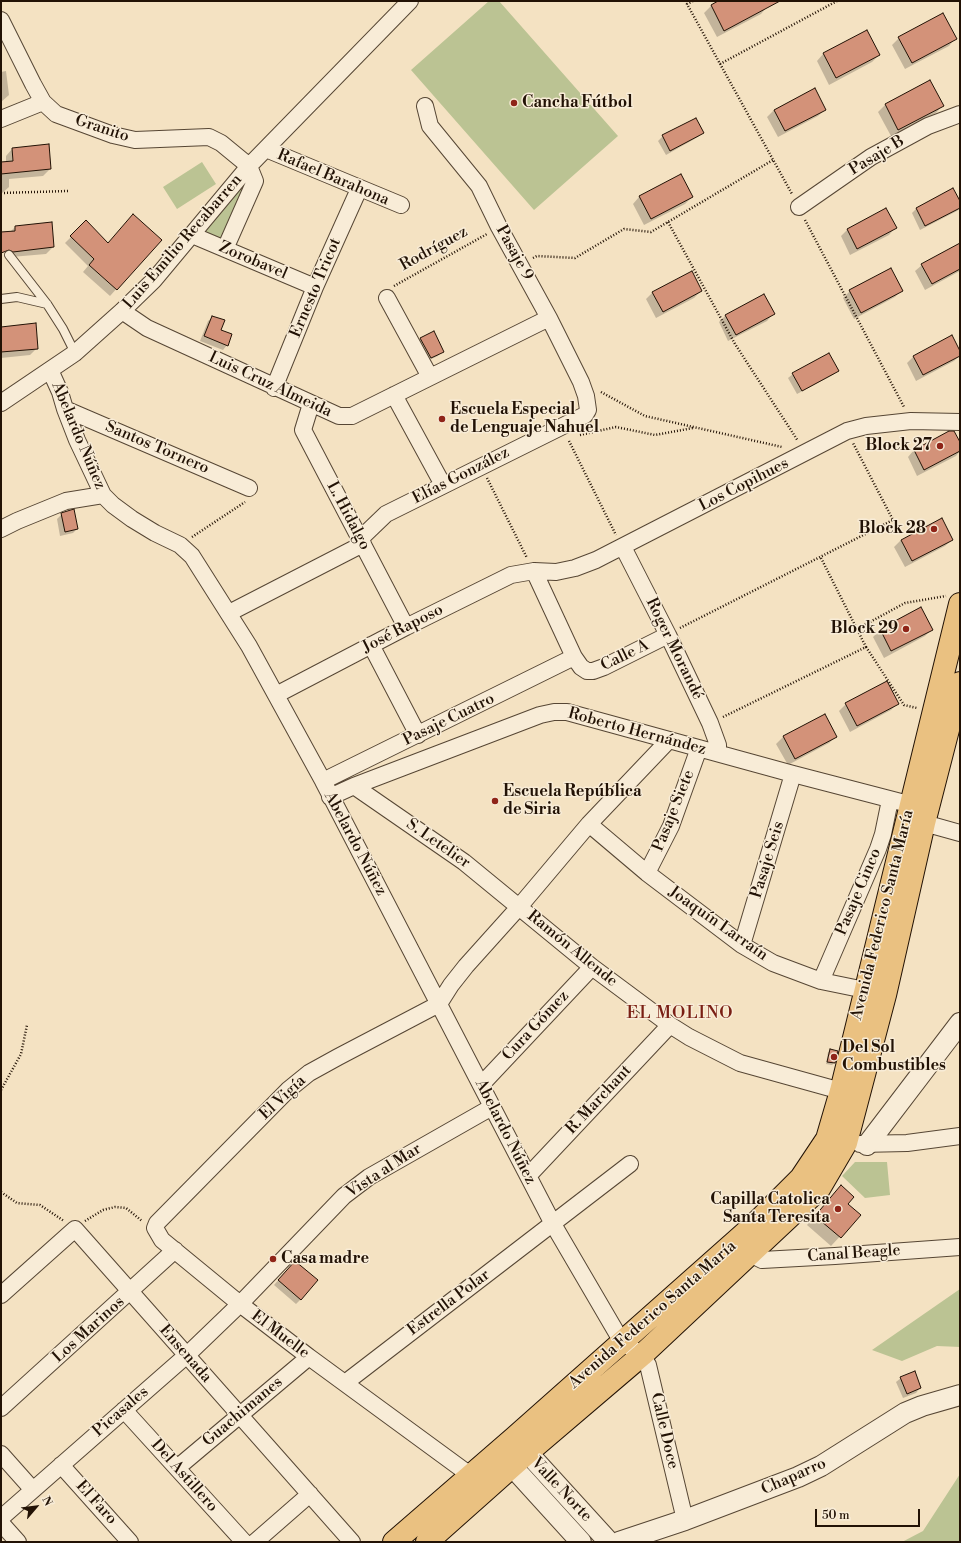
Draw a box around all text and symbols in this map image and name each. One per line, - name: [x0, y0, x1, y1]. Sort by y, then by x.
- place label: Cancha Fútbol: [522, 93, 632, 113]
- marker: Cancha Fútbol: [509, 98, 519, 108]
- street label: Granito: [72, 111, 132, 147]
- street label: Pasaje B: [846, 132, 908, 180]
- street label: Rafael Barahona: [274, 146, 392, 210]
- street label: Luis Emilio Recabarren: [119, 171, 247, 313]
- street label: Rodríguez: [397, 222, 471, 276]
- street label: Pasaje 9: [491, 222, 537, 284]
- street label: Ernesto Tricot: [286, 235, 346, 341]
- street label: Zorobavel: [216, 238, 290, 284]
- street label: Luis Cruz Almeida: [205, 348, 335, 422]
- street label: Abelardo Núñez: [47, 379, 109, 493]
- place label: Escuela Especial de Lenguaje Nahuel: [450, 400, 599, 438]
- marker: Escuela Especial de Lenguaje Nahuel: [437, 414, 447, 424]
- street label: Santos Tornero: [102, 418, 212, 478]
- place label: Block 27: [865, 436, 932, 456]
- marker: Block 27: [935, 441, 945, 451]
- street label: Elías González: [409, 443, 513, 509]
- street label: Los Copihues: [696, 454, 792, 516]
- street label: L. Hidalgo: [322, 478, 374, 554]
- place label: Block 28: [858, 519, 926, 539]
- marker: Block 28: [929, 524, 939, 534]
- street label: Roger Morandé: [641, 595, 707, 703]
- street label: José Raposo: [359, 600, 447, 658]
- place label: Block 29: [831, 619, 898, 639]
- marker: Block 29: [901, 624, 911, 634]
- street label: Calle A: [598, 636, 652, 676]
- street label: Pasaje Cuatro: [400, 690, 498, 750]
- street label: Roberto Hernández: [566, 704, 708, 760]
- street label: Pasaje Siete: [649, 768, 699, 854]
- place label: Escuela República de Siria: [503, 782, 642, 820]
- street label: Abelardo Núñez: [320, 789, 390, 899]
- marker: Escuela República de Siria: [490, 796, 500, 806]
- street label: Avenida Federico Santa María: [848, 808, 918, 1022]
- street label: S. Letelier: [402, 815, 474, 873]
- street label: Pasaje Seis: [747, 819, 789, 901]
- street label: Pasaje Cinco: [832, 846, 886, 938]
- street label: Joaquín Larraín: [665, 883, 771, 965]
- street label: Ramón Allende: [523, 907, 621, 991]
- street label: Cura Gómez: [499, 987, 573, 1065]
- district label: EL MOLINO: [626, 1004, 734, 1024]
- place label: Del Sol Combustibles: [842, 1038, 946, 1076]
- marker: Del Sol Combustibles: [829, 1052, 839, 1062]
- street label: R. Marchant: [562, 1061, 636, 1139]
- street label: El Vigía: [256, 1072, 310, 1124]
- street label: Abelardo Núñez: [470, 1076, 540, 1188]
- street label: Vista al Mar: [343, 1140, 425, 1202]
- place label: Capilla Catolica Santa Teresita: [710, 1190, 830, 1228]
- marker: Capilla Catolica Santa Teresita: [833, 1204, 843, 1214]
- street label: Avenida Federico Santa María: [565, 1237, 741, 1393]
- street label: Canal Beagle: [807, 1241, 901, 1267]
- place label: Casa madre: [281, 1249, 369, 1269]
- marker: Casa madre: [268, 1254, 278, 1264]
- street label: Estrella Polar: [404, 1266, 494, 1340]
- street label: Los Marinos: [49, 1293, 129, 1367]
- street label: El Muelle: [247, 1307, 313, 1363]
- street label: Ensenada: [155, 1321, 215, 1387]
- street label: Guachimanes: [199, 1373, 287, 1451]
- street label: Picasales: [89, 1383, 153, 1441]
- street label: Calle Doce: [646, 1391, 682, 1471]
- street label: Del Astillero: [146, 1436, 222, 1516]
- street label: Valle Norte: [526, 1454, 596, 1526]
- street label: Chaparro: [759, 1454, 829, 1500]
- street label: El Faro: [71, 1477, 121, 1529]
- north arrow: [16, 1487, 56, 1527]
- text: N: [38, 1494, 55, 1508]
- scale bar: [817, 1501, 922, 1527]
- text: 50 m: [822, 1508, 850, 1523]

